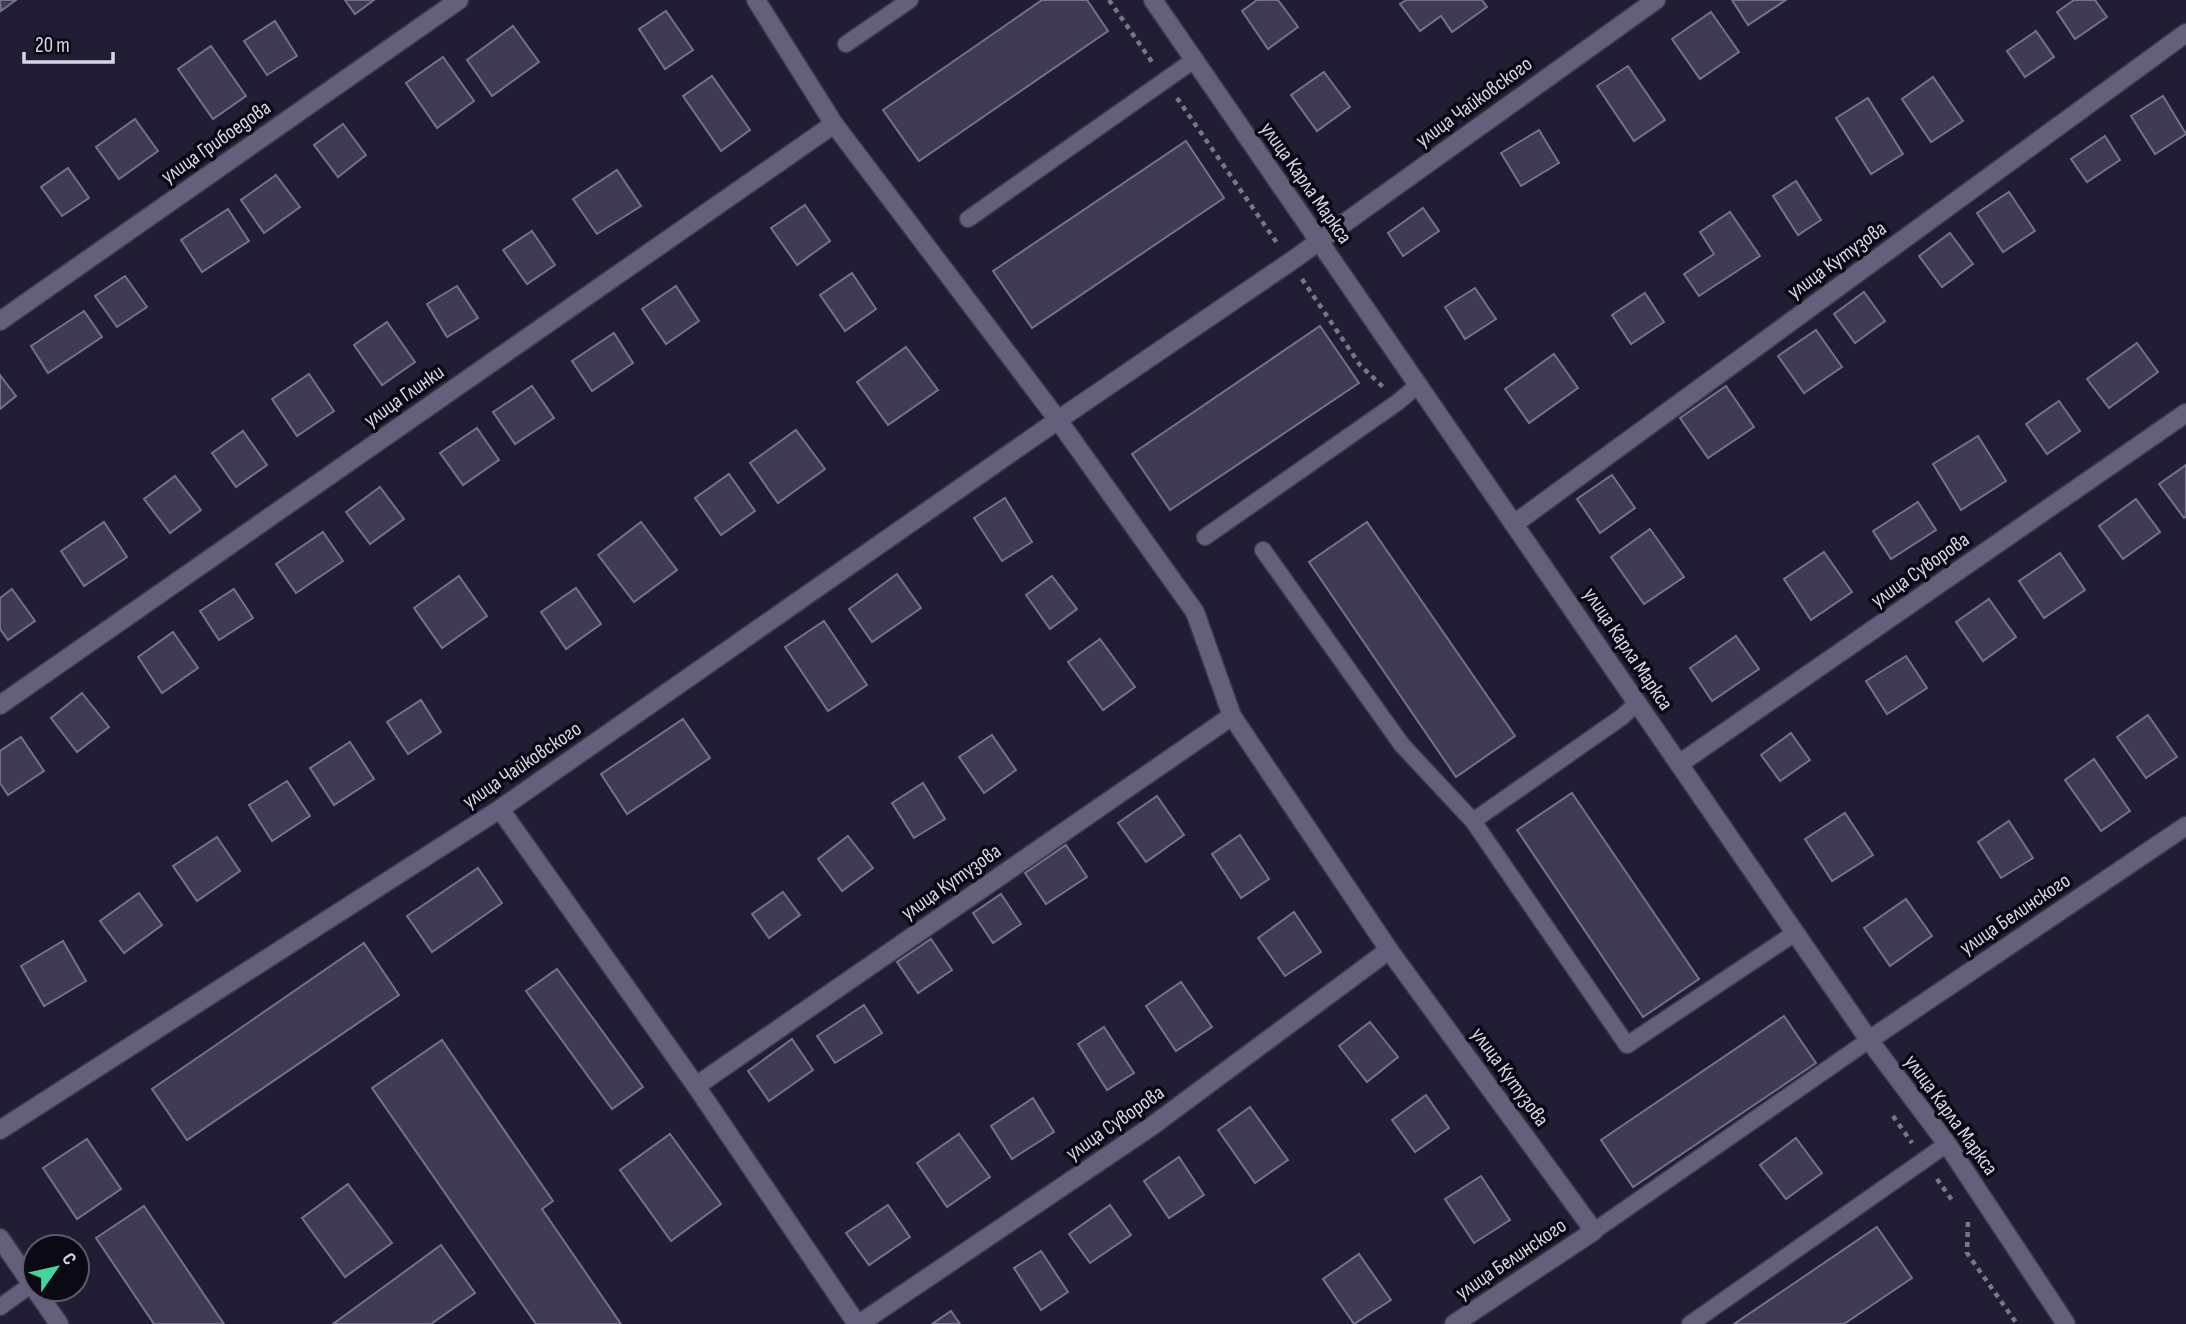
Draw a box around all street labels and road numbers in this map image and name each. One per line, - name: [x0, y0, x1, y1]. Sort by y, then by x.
- street label: улица Чайковского: [1411, 51, 1537, 153]
- street label: улица Грибоедова: [156, 95, 276, 189]
- street label: улица Карла Маркса: [1255, 117, 1357, 249]
- street label: улица Кутузова: [1783, 216, 1891, 304]
- street label: улица Глинки: [359, 359, 449, 433]
- street label: улица Суворова: [1866, 527, 1974, 613]
- street label: улица Карла Маркса: [1578, 583, 1678, 715]
- street label: улица Чайковского: [458, 716, 586, 814]
- street label: улица Кутузова: [896, 838, 1006, 926]
- street label: улица Белинского: [1955, 868, 2075, 960]
- street label: улица Кутузова: [1466, 1023, 1554, 1131]
- street label: улица Карла Маркса: [1899, 1050, 2003, 1180]
- street label: улица Суворова: [1061, 1080, 1169, 1166]
- street label: улица Белинского: [1451, 1213, 1571, 1305]

